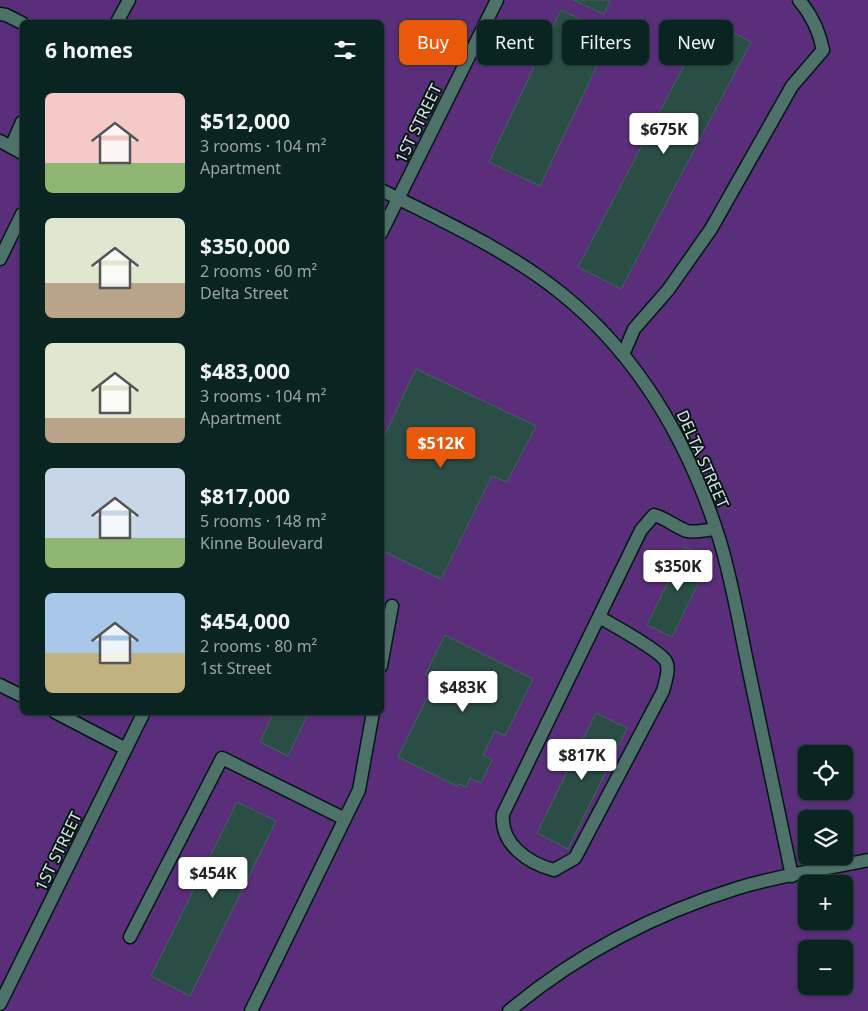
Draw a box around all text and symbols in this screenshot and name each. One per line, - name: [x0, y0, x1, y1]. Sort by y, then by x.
- chip: Buy: [399, 20, 467, 65]
- chip: Rent: [477, 20, 552, 65]
- chip: Filters: [562, 20, 649, 65]
- chip: New: [659, 20, 733, 65]
- text: 6 homes: [45, 36, 133, 64]
- icon: filters: [331, 36, 359, 64]
- street label: 1ST STREET: [389, 80, 447, 166]
- text: $512,000: [200, 107, 290, 135]
- pin: $675K: [629, 112, 699, 155]
- icon: home: [85, 113, 145, 173]
- text: $675K: [640, 118, 688, 140]
- text: 3 rooms · 104 m²: [200, 135, 326, 157]
- text: Apartment: [200, 157, 281, 179]
- text: $350,000: [200, 232, 290, 260]
- icon: home: [85, 238, 145, 298]
- text: 2 rooms · 60 m²: [200, 260, 317, 282]
- text: Delta Street: [200, 282, 288, 304]
- text: $483,000: [200, 357, 290, 385]
- icon: home: [85, 363, 145, 423]
- text: 3 rooms · 104 m²: [200, 385, 326, 407]
- text: Apartment: [200, 407, 281, 429]
- street label: DELTA STREET: [672, 407, 734, 512]
- pin: $512K: [406, 426, 476, 469]
- text: $512K: [417, 432, 465, 454]
- text: $817,000: [200, 482, 290, 510]
- icon: home: [85, 488, 145, 548]
- text: 5 rooms · 148 m²: [200, 510, 326, 532]
- text: Kinne Boulevard: [200, 532, 323, 554]
- pin: $350K: [643, 550, 713, 592]
- text: $350K: [654, 555, 702, 577]
- text: $454,000: [200, 607, 290, 635]
- icon: home: [85, 613, 145, 673]
- text: 2 rooms · 80 m²: [200, 635, 317, 657]
- text: 1st Street: [200, 657, 271, 679]
- pin: $483K: [428, 670, 498, 713]
- text: $483K: [439, 676, 487, 698]
- pin: $817K: [547, 738, 617, 781]
- text: $817K: [558, 744, 606, 766]
- map controls: [798, 745, 853, 995]
- button: locate: [798, 745, 853, 800]
- street label: 1ST STREET: [29, 808, 87, 894]
- button: layers: [798, 810, 853, 865]
- pin: $454K: [178, 856, 248, 899]
- text: $454K: [189, 862, 237, 884]
- button: +: [798, 875, 853, 930]
- button: −: [798, 940, 853, 995]

